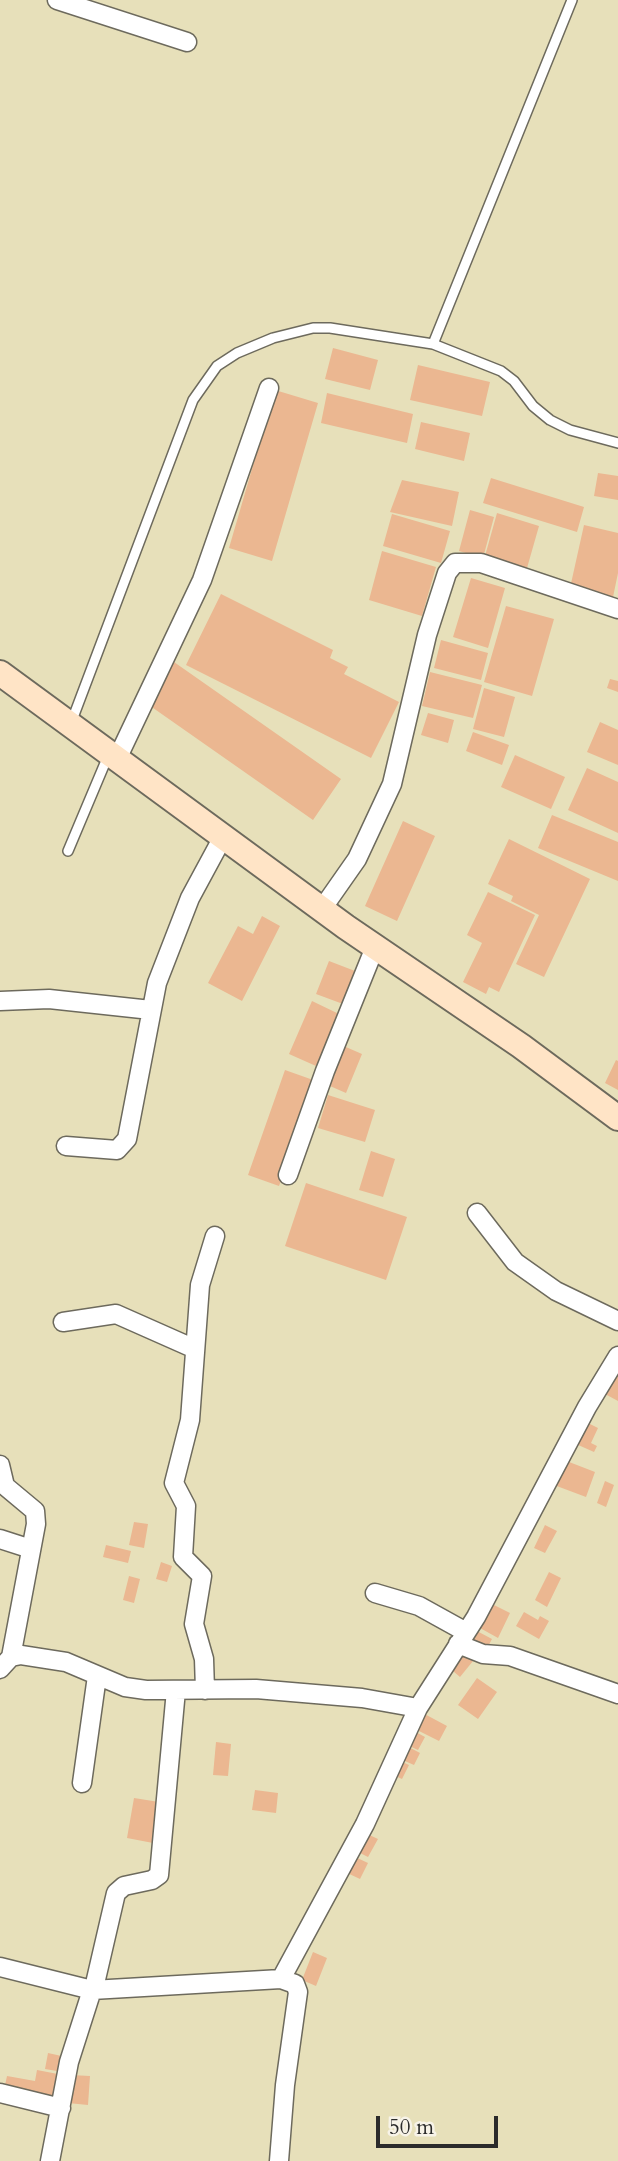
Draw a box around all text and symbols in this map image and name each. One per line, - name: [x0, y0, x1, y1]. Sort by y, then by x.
- scale bar: [380, 2102, 503, 2146]
- text: 50 m: [389, 2113, 434, 2142]

